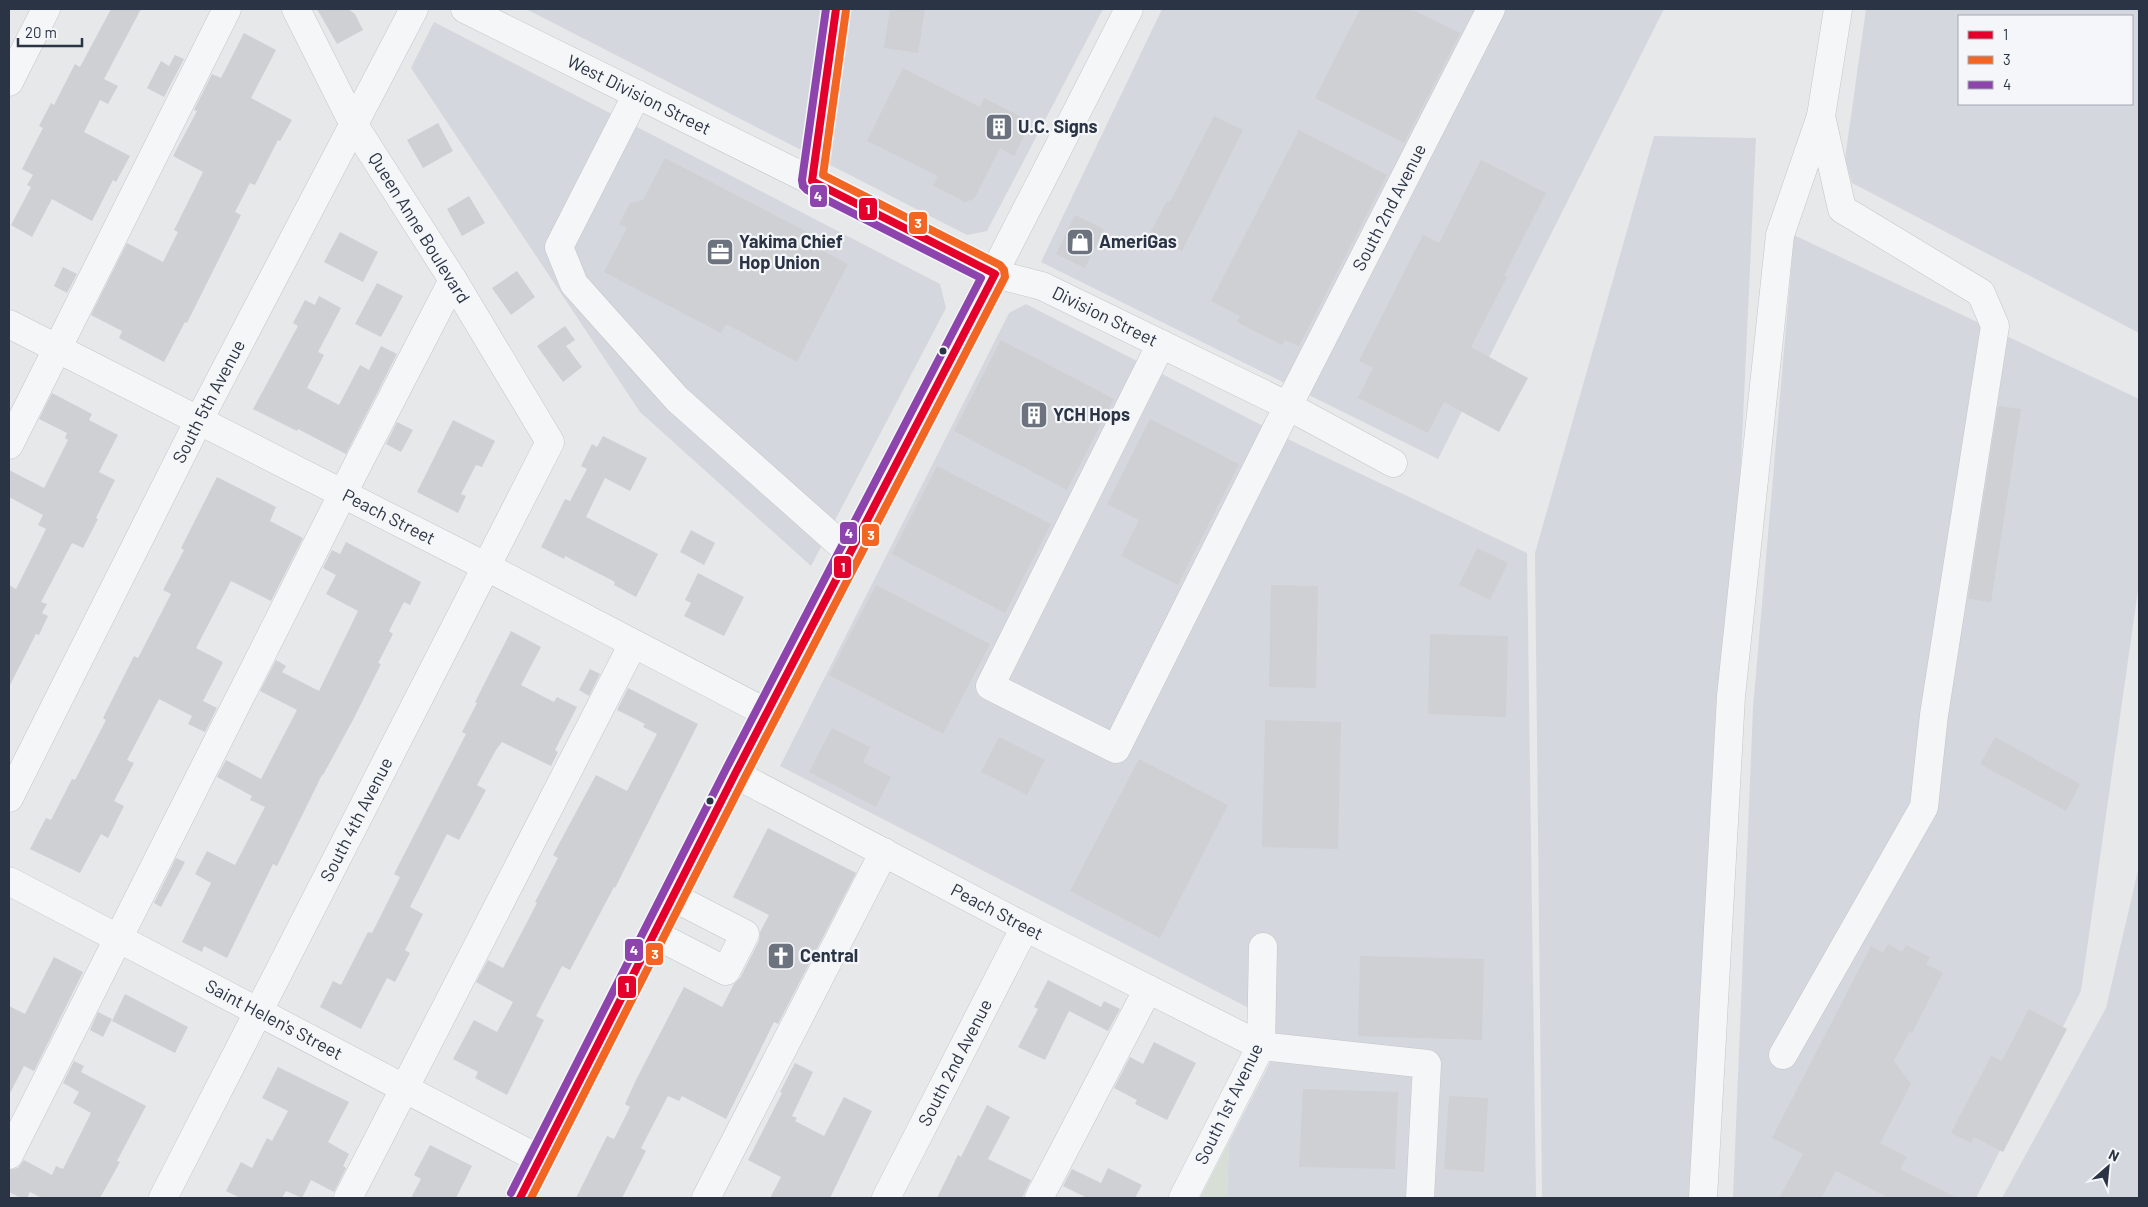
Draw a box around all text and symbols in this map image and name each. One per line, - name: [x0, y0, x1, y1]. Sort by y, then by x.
- scale bar: [18, 15, 81, 47]
- legend: [1958, 15, 2133, 105]
- text: 20 m: [25, 23, 57, 41]
- text: 1: [2003, 25, 2008, 43]
- street label: West Division Street: [564, 49, 715, 139]
- text: 3: [2003, 50, 2011, 68]
- text: 4: [2003, 75, 2011, 93]
- building icon: U.C. Signs: [984, 112, 1014, 142]
- place label: U.C. Signs: [1018, 115, 1098, 137]
- street label: South 2nd Avenue: [1347, 140, 1430, 274]
- street label: Queen Anne Boulevard: [364, 148, 475, 307]
- line badge: 4: [809, 184, 828, 208]
- text: 4: [814, 187, 822, 204]
- line badge: 1: [858, 197, 878, 221]
- text: 1: [866, 200, 871, 217]
- line badge: 3: [908, 211, 928, 235]
- text: 3: [914, 214, 922, 231]
- shop icon: AmeriGas: [1065, 227, 1095, 257]
- place label: Yakima Chief Hop Union: [739, 230, 843, 273]
- place label: AmeriGas: [1099, 230, 1177, 252]
- office icon: Yakima Chief Hop Union: [705, 237, 735, 267]
- street label: Division Street: [1049, 281, 1162, 351]
- street label: South 5th Avenue: [167, 336, 249, 467]
- unlabelled marker: [938, 346, 948, 356]
- building icon: YCH Hops: [1019, 400, 1049, 430]
- place label: YCH Hops: [1053, 403, 1130, 425]
- street label: Peach Street: [339, 483, 439, 549]
- line badge: 4: [839, 521, 858, 545]
- line badge: 3: [861, 523, 880, 547]
- text: 4: [845, 524, 853, 541]
- text: 3: [867, 526, 875, 543]
- line badge: 1: [833, 555, 852, 579]
- text: 1: [841, 558, 846, 575]
- street label: South 4th Avenue: [315, 753, 397, 885]
- unlabelled marker: [705, 796, 715, 806]
- street label: Peach Street: [947, 878, 1047, 944]
- line badge: 4: [624, 938, 644, 962]
- text: 4: [630, 941, 638, 958]
- church icon: Central: [766, 941, 796, 971]
- line badge: 3: [645, 942, 664, 966]
- place label: Central: [800, 944, 858, 966]
- text: 3: [651, 945, 659, 962]
- street label: Saint Helen's Street: [202, 974, 347, 1064]
- line badge: 1: [617, 975, 637, 999]
- text: 1: [625, 978, 630, 995]
- street label: South 2nd Avenue: [913, 995, 996, 1130]
- street label: South 1st Avenue: [1189, 1039, 1267, 1168]
- north arrow: [2083, 1142, 2133, 1192]
- text: N: [2106, 1145, 2122, 1165]

